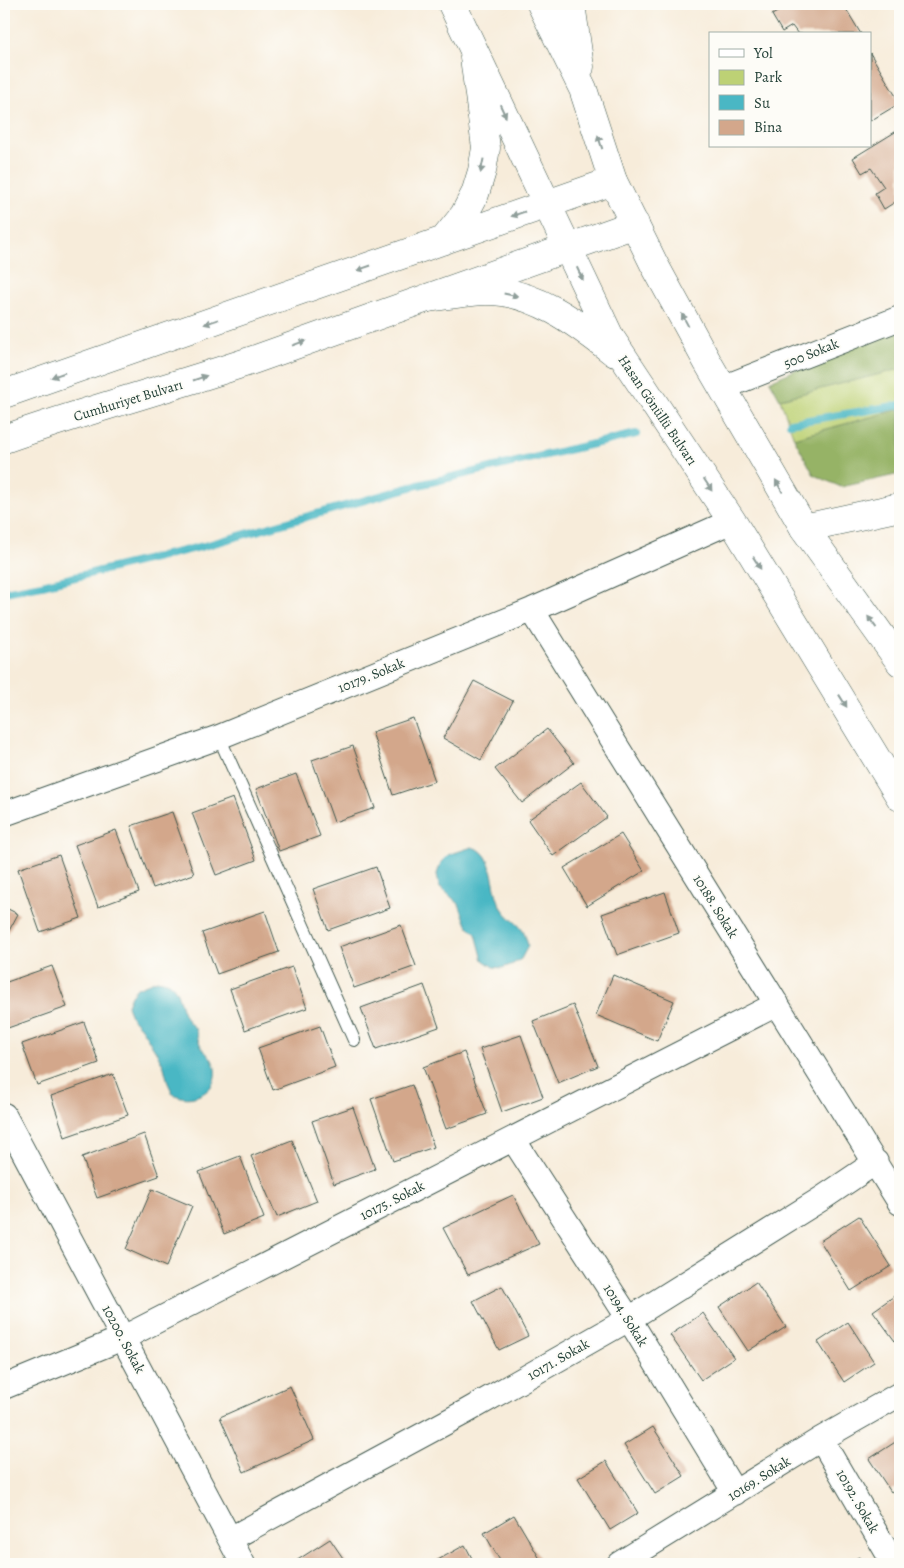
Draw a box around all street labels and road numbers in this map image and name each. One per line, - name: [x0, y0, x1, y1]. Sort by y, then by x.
- street label: 500 Sokak: [781, 334, 842, 373]
- street label: Hasan Gönüllü Bulvarı: [614, 351, 702, 469]
- street label: Cumhuriyet Bulvarı: [71, 375, 185, 426]
- street label: 10179. Sokak: [335, 653, 407, 697]
- street label: 10188. Sokak: [689, 871, 743, 942]
- street label: 10175. Sokak: [357, 1176, 428, 1225]
- street label: 10194. Sokak: [599, 1280, 652, 1350]
- street label: 10200. Sokak: [98, 1302, 150, 1377]
- street label: 10171. Sokak: [524, 1334, 593, 1385]
- street label: 10169. Sokak: [724, 1452, 794, 1505]
- street label: 10192. Sokak: [832, 1466, 884, 1537]

